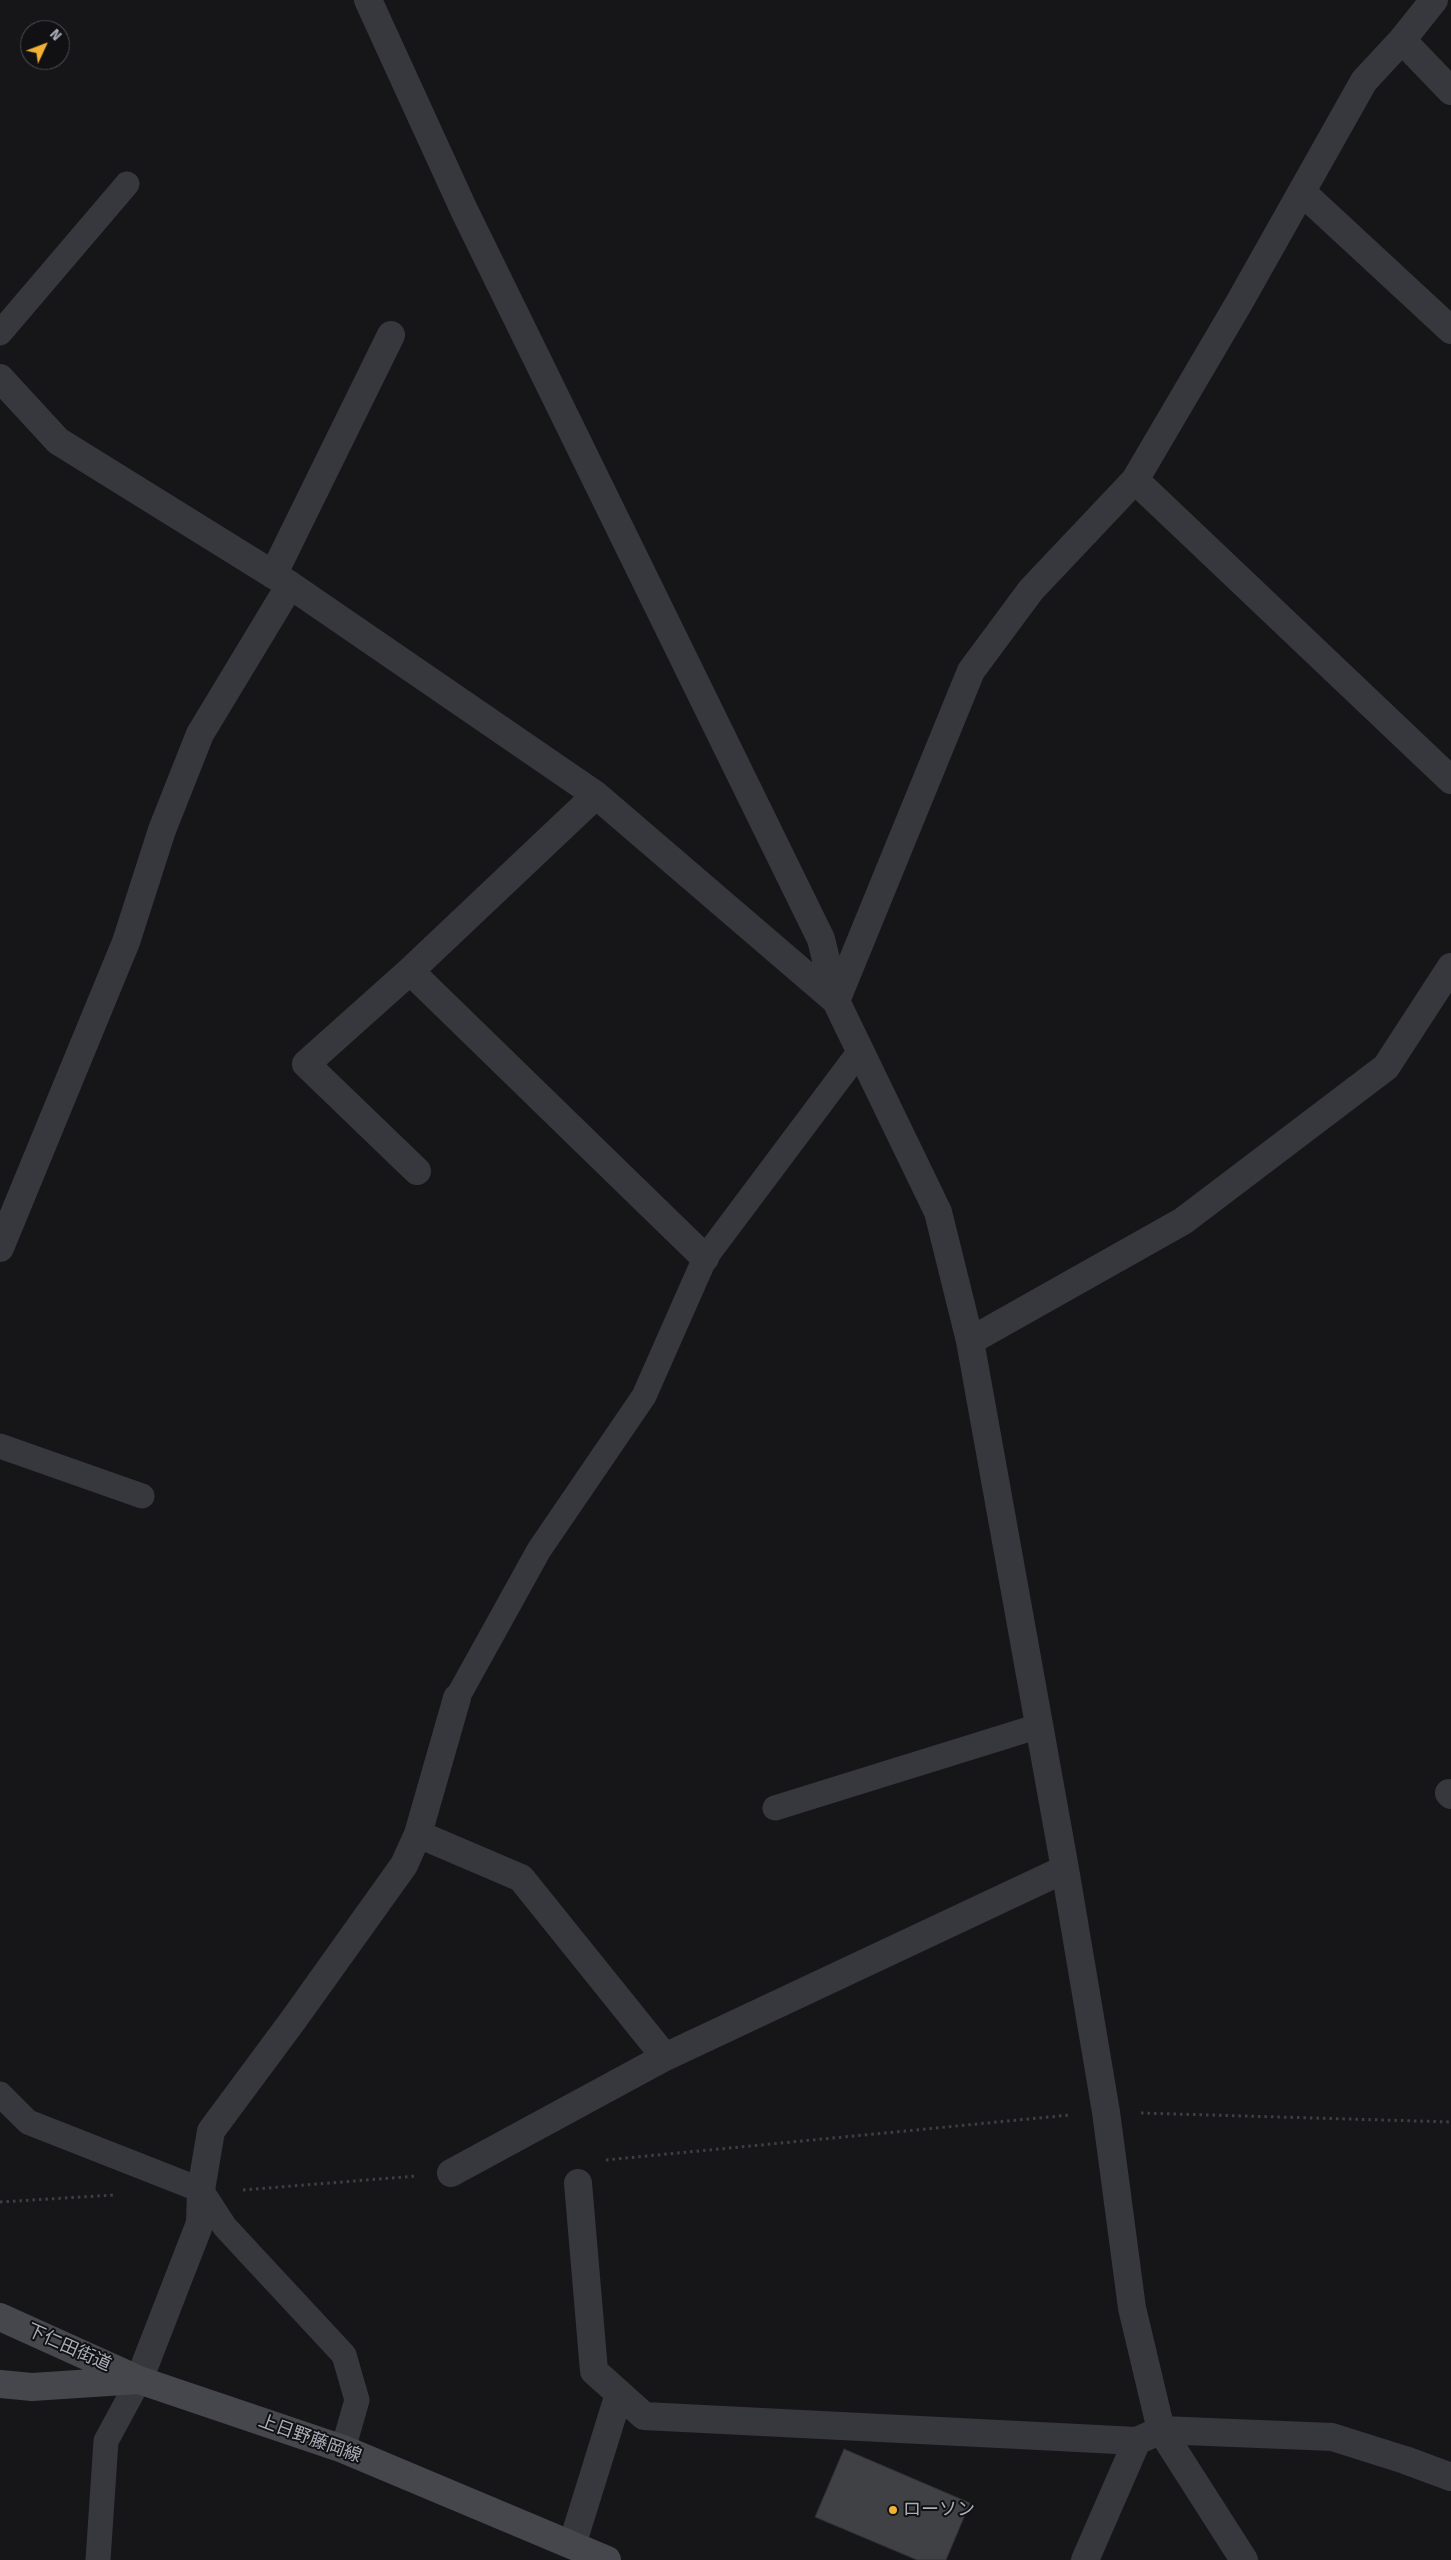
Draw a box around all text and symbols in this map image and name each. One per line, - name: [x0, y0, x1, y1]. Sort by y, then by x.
- north arrow: [20, 20, 70, 70]
- text: N: [46, 26, 65, 44]
- street label: 下仁田街道: [23, 2320, 115, 2376]
- street label: 上日野藤岡線: [256, 2410, 364, 2468]
- place label: ローソン: [903, 2499, 975, 2521]
- marker: ローソン: [887, 2504, 899, 2516]

